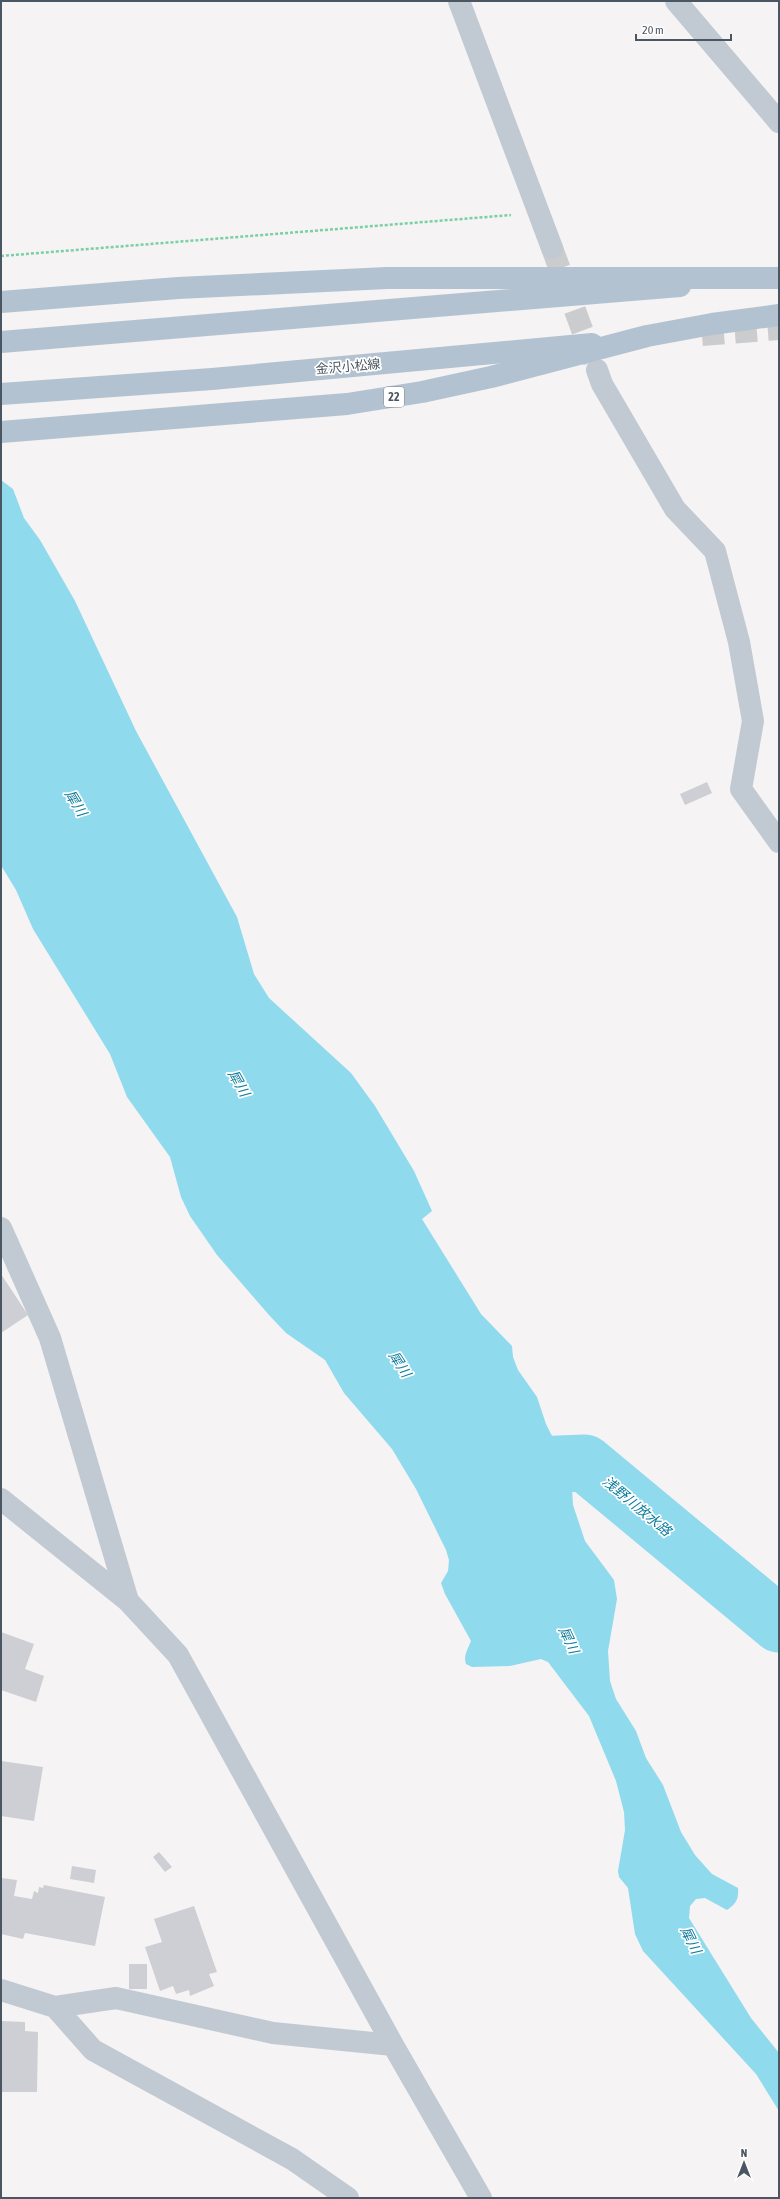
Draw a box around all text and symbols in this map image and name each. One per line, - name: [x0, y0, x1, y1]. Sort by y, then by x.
- scale bar: [636, 16, 731, 42]
- text: 20 m: [642, 23, 664, 37]
- street label: 金沢小松線: [315, 356, 381, 377]
- road number: 22: [384, 387, 404, 407]
- water label: 犀川: [62, 787, 91, 821]
- water label: 犀川: [225, 1067, 254, 1101]
- water label: 犀川: [386, 1348, 415, 1382]
- water label: 浅野川放水路: [600, 1473, 675, 1540]
- water label: 犀川: [556, 1624, 583, 1658]
- water label: 犀川: [678, 1924, 705, 1958]
- north arrow: [724, 2143, 764, 2183]
- text: N: [741, 2147, 747, 2159]

